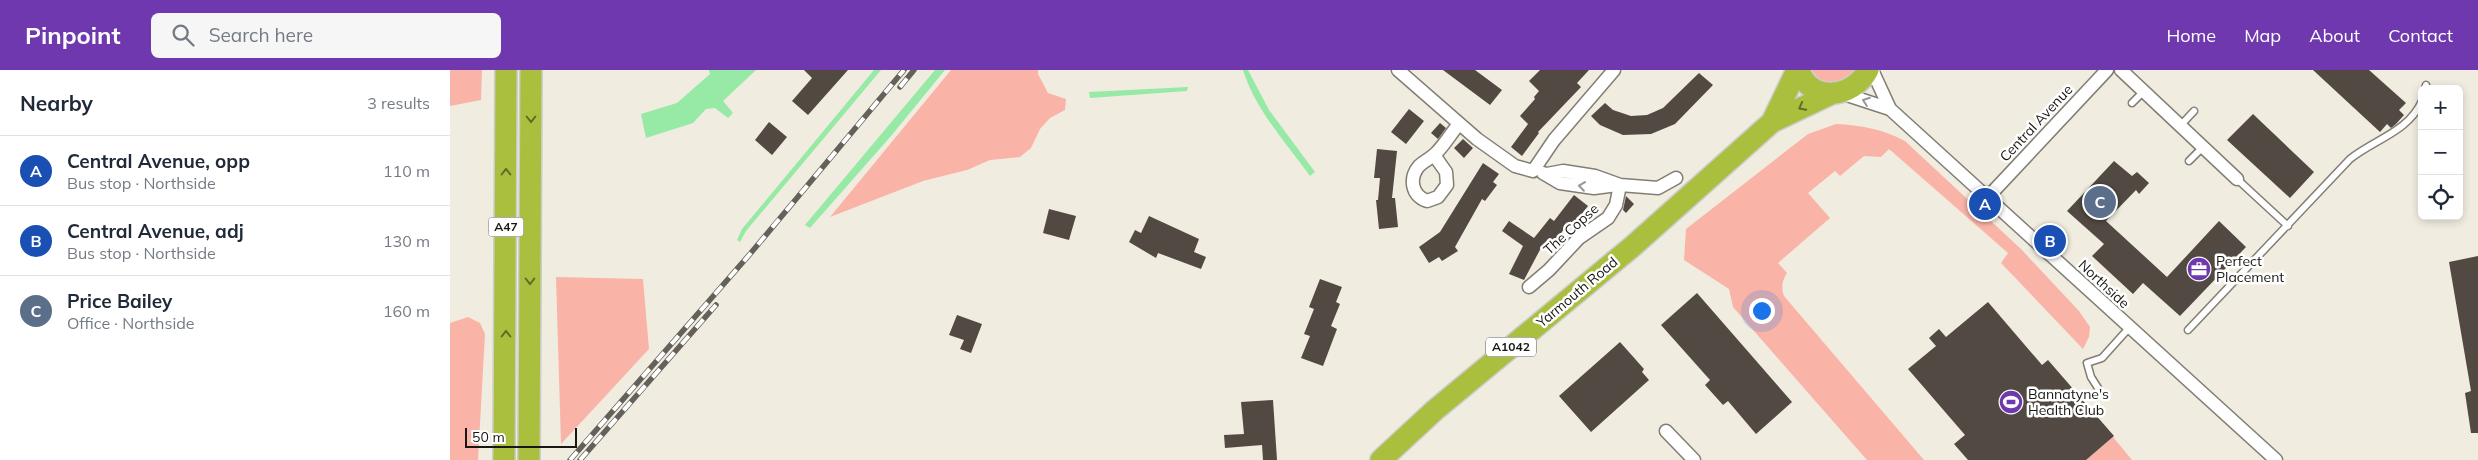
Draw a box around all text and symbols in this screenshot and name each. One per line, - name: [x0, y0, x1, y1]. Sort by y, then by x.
- search box: [151, 13, 501, 58]
- text: Pinpoint: [25, 20, 121, 50]
- icon: search: [169, 21, 197, 49]
- text: Search here: [209, 23, 313, 47]
- text: Home: [2166, 24, 2216, 47]
- text: Map: [2244, 24, 2281, 47]
- text: About: [2309, 24, 2360, 47]
- text: Contact: [2388, 24, 2453, 47]
- street label: Central Avenue: [1996, 81, 2076, 165]
- map controls: [2418, 85, 2463, 220]
- button: +: [2418, 85, 2463, 130]
- text: Nearby: [20, 90, 93, 116]
- text: 3 results: [367, 93, 430, 113]
- one-way arrow: [1862, 97, 1871, 107]
- one-way arrow: [1799, 101, 1808, 111]
- one-way arrow: [526, 115, 536, 123]
- button: −: [2418, 130, 2463, 175]
- text: Central Avenue, opp: [67, 149, 250, 173]
- text: A: [30, 161, 42, 181]
- text: 110 m: [383, 161, 430, 181]
- one-way arrow: [501, 168, 511, 176]
- text: Bus stop · Northside: [67, 173, 216, 193]
- button: locate: [2418, 175, 2463, 220]
- one-way arrow: [1578, 182, 1586, 192]
- pin: C: [2084, 183, 2116, 221]
- pin: A: [1969, 185, 2001, 223]
- street label: The Copse: [1540, 200, 1602, 258]
- road number: A47: [488, 218, 524, 236]
- text: Central Avenue, adj: [67, 219, 244, 243]
- pin: B: [2034, 222, 2066, 260]
- text: B: [30, 231, 42, 251]
- text: 130 m: [383, 231, 430, 251]
- text: Bus stop · Northside: [67, 243, 216, 263]
- place label: Perfect Placement: [2216, 252, 2284, 286]
- street label: Yarmouth Road: [1532, 253, 1621, 332]
- street label: Northside: [2075, 256, 2133, 312]
- office icon: Perfect Placement: [2186, 256, 2212, 282]
- one-way arrow: [525, 278, 535, 285]
- text: Price Bailey: [67, 289, 172, 313]
- your location: [1749, 298, 1775, 324]
- text: C: [31, 301, 41, 321]
- text: 160 m: [383, 301, 430, 321]
- text: Office · Northside: [67, 313, 195, 333]
- one-way arrow: [501, 330, 511, 338]
- road number: A1042: [1486, 338, 1536, 356]
- place label: Bannatyne's Health Club: [2028, 385, 2109, 419]
- sports icon: Bannatyne's Health Club: [1998, 389, 2024, 415]
- scale bar: [465, 425, 578, 448]
- text: 50 m: [472, 428, 505, 446]

